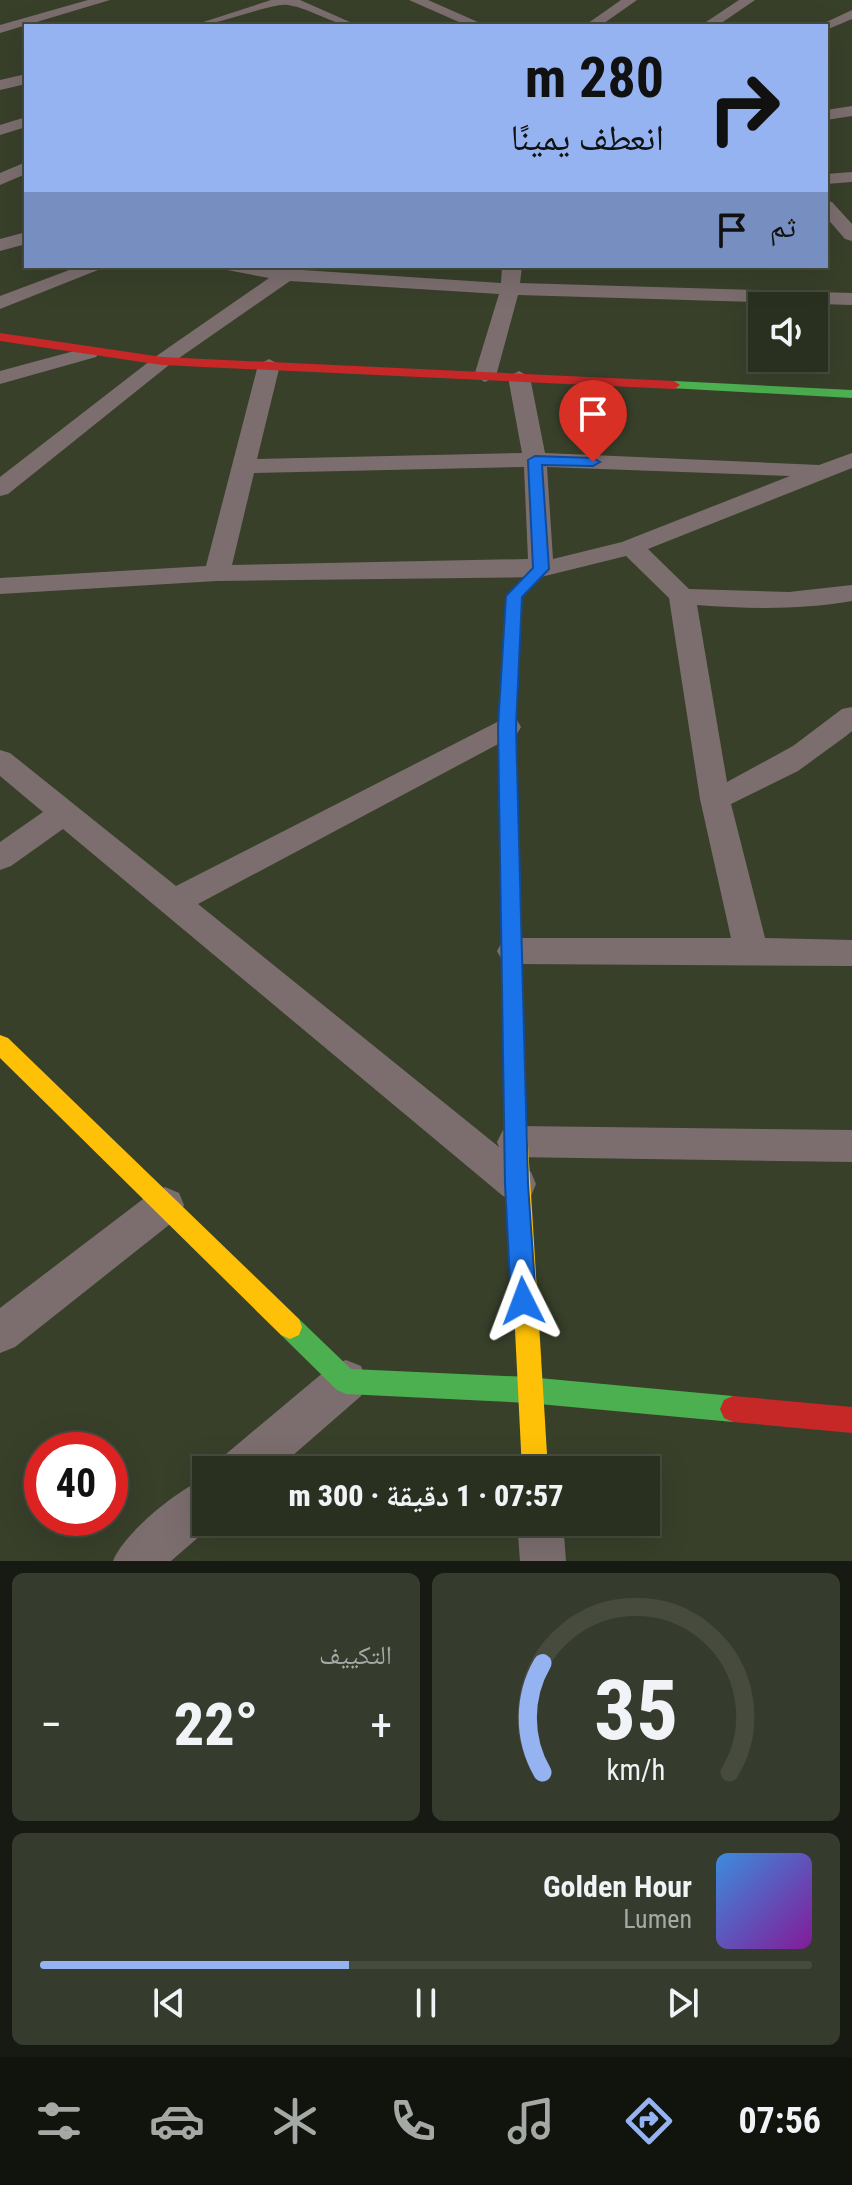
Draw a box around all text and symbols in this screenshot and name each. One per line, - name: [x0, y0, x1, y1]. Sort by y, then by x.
- text: 280 m: [525, 45, 664, 111]
- icon: right: [692, 56, 796, 160]
- text: انعطف يمينًا: [511, 117, 664, 159]
- icon: arrive: [710, 208, 754, 252]
- text: ثم: [770, 209, 796, 244]
- map controls: [748, 292, 828, 372]
- button: sound: [748, 292, 828, 372]
- pin: [559, 380, 627, 462]
- icon: arrive: [571, 392, 615, 436]
- position arrow: [481, 1259, 565, 1343]
- speed limit sign: 40: [24, 1432, 128, 1536]
- text: 07:57 · 1 دقيقة · 300 m: [289, 1478, 563, 1513]
- text: التكييف: [319, 1640, 392, 1670]
- text: 35: [594, 1662, 678, 1759]
- text: 22°: [174, 1689, 258, 1760]
- text: −: [40, 1699, 62, 1751]
- text: +: [370, 1699, 392, 1751]
- text: km/h: [607, 1753, 665, 1787]
- text: Golden Hour: [543, 1869, 692, 1904]
- text: Lumen: [623, 1904, 692, 1934]
- icon: previous: [147, 1981, 191, 2025]
- icon: pause: [404, 1981, 448, 2025]
- icon: next: [661, 1981, 705, 2025]
- icon: filters: [31, 2093, 87, 2149]
- icon: car: [149, 2093, 205, 2149]
- icon: climate: [267, 2093, 323, 2149]
- icon: phone: [385, 2093, 441, 2149]
- icon: music: [503, 2093, 559, 2149]
- icon: directions: [621, 2093, 677, 2149]
- text: 07:56: [738, 2100, 821, 2142]

